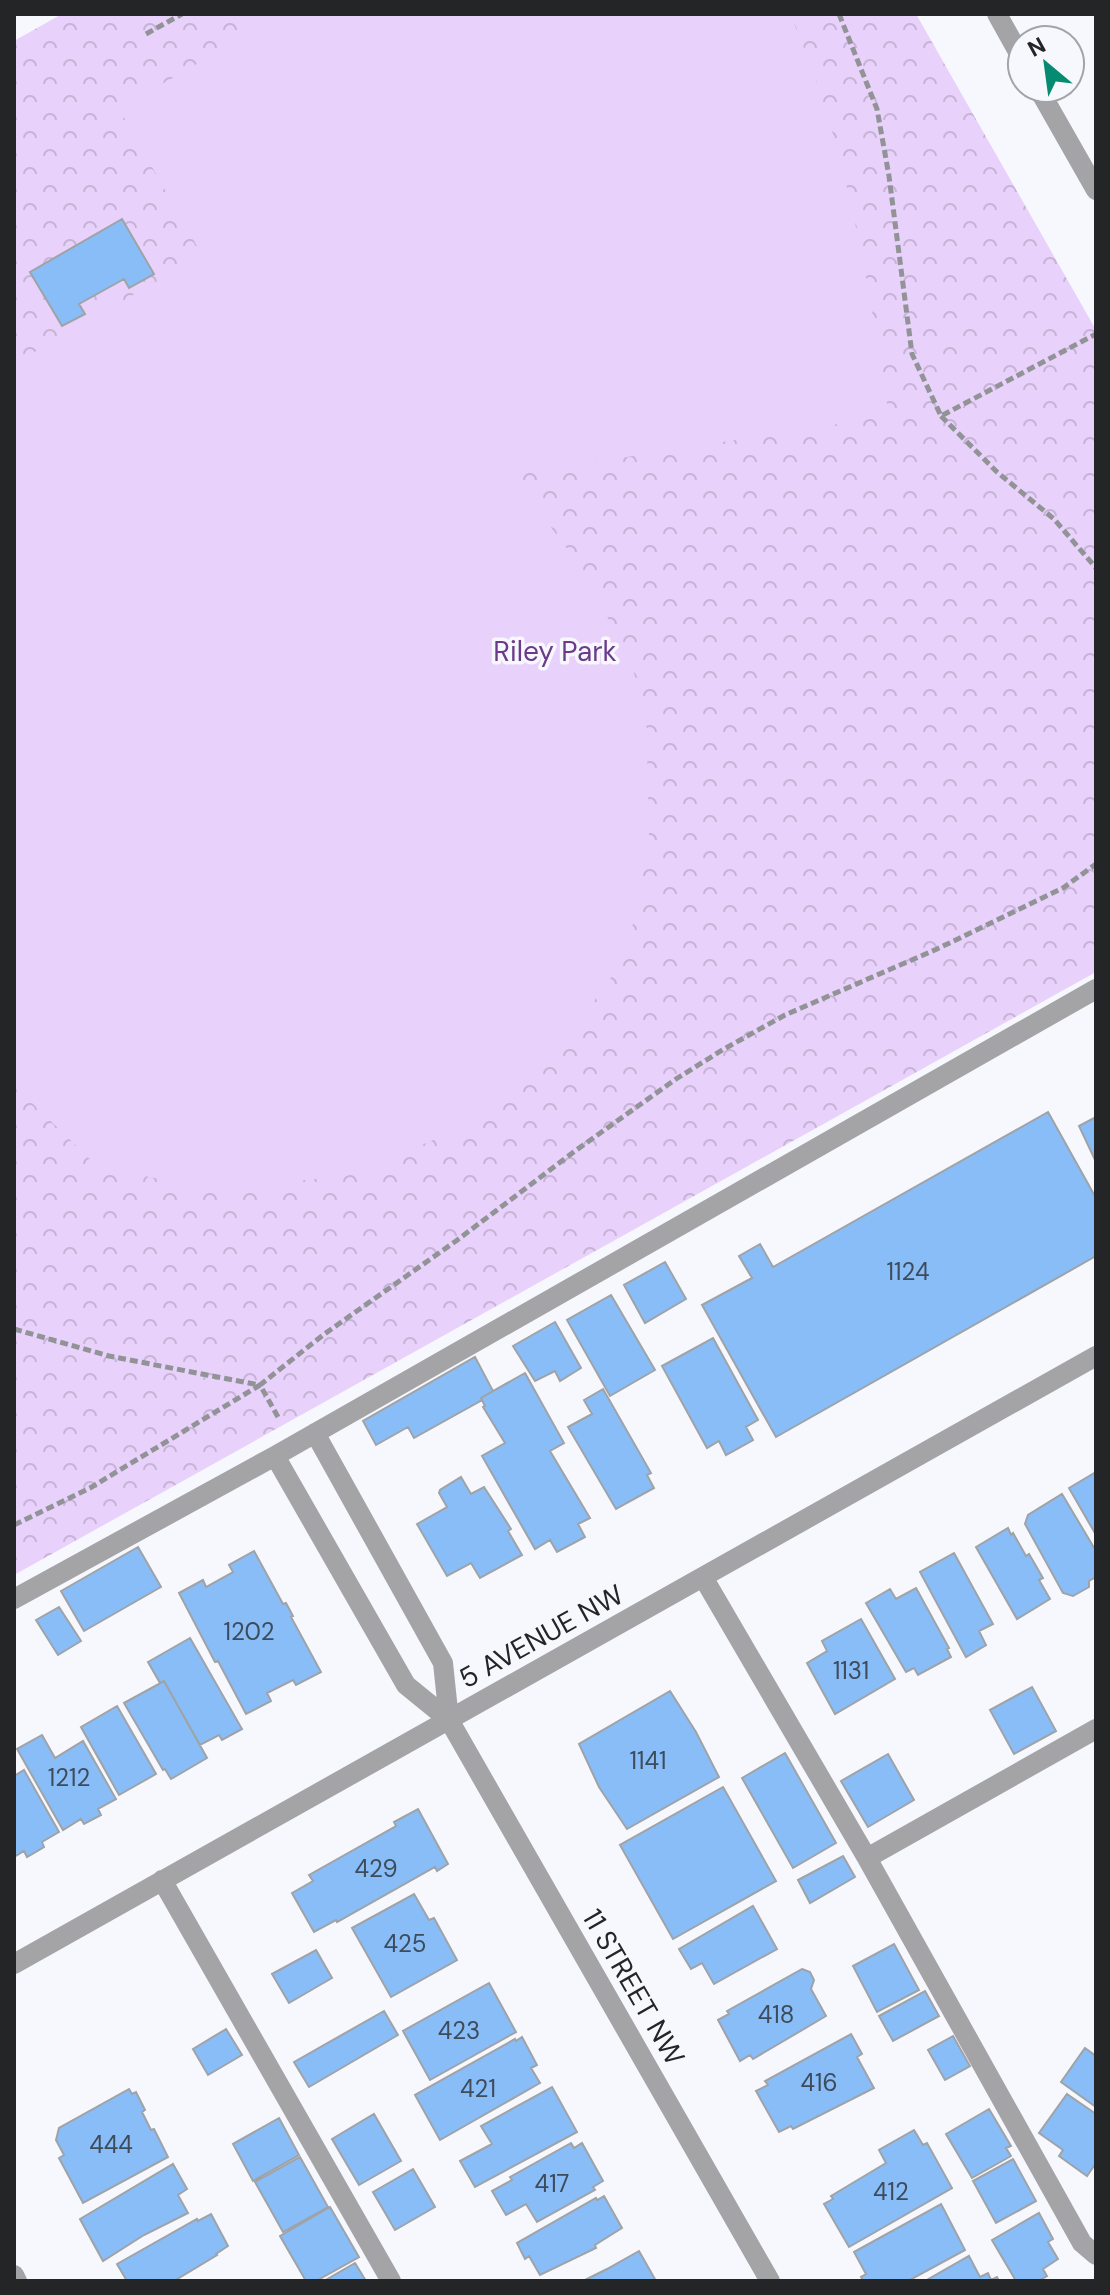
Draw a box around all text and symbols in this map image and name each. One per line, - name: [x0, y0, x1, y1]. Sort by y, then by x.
- north arrow: [1006, 24, 1086, 104]
- text: N: [1022, 30, 1051, 64]
- park label: Riley Park: [493, 633, 617, 670]
- house number: 1124: [887, 1256, 929, 1287]
- street label: 5 AVENUE NW: [453, 1576, 630, 1697]
- house number: 1202: [223, 1616, 275, 1647]
- house number: 1131: [833, 1655, 869, 1686]
- house number: 1141: [629, 1745, 667, 1776]
- house number: 1212: [48, 1762, 90, 1793]
- house number: 429: [354, 1853, 398, 1884]
- street label: 11 STREET NW: [574, 1903, 693, 2072]
- house number: 425: [383, 1928, 427, 1959]
- house number: 418: [758, 1999, 794, 2030]
- house number: 423: [438, 2015, 480, 2046]
- house number: 416: [800, 2067, 838, 2098]
- house number: 421: [460, 2073, 496, 2104]
- house number: 444: [89, 2129, 133, 2160]
- house number: 417: [535, 2168, 569, 2199]
- house number: 412: [873, 2176, 909, 2207]

